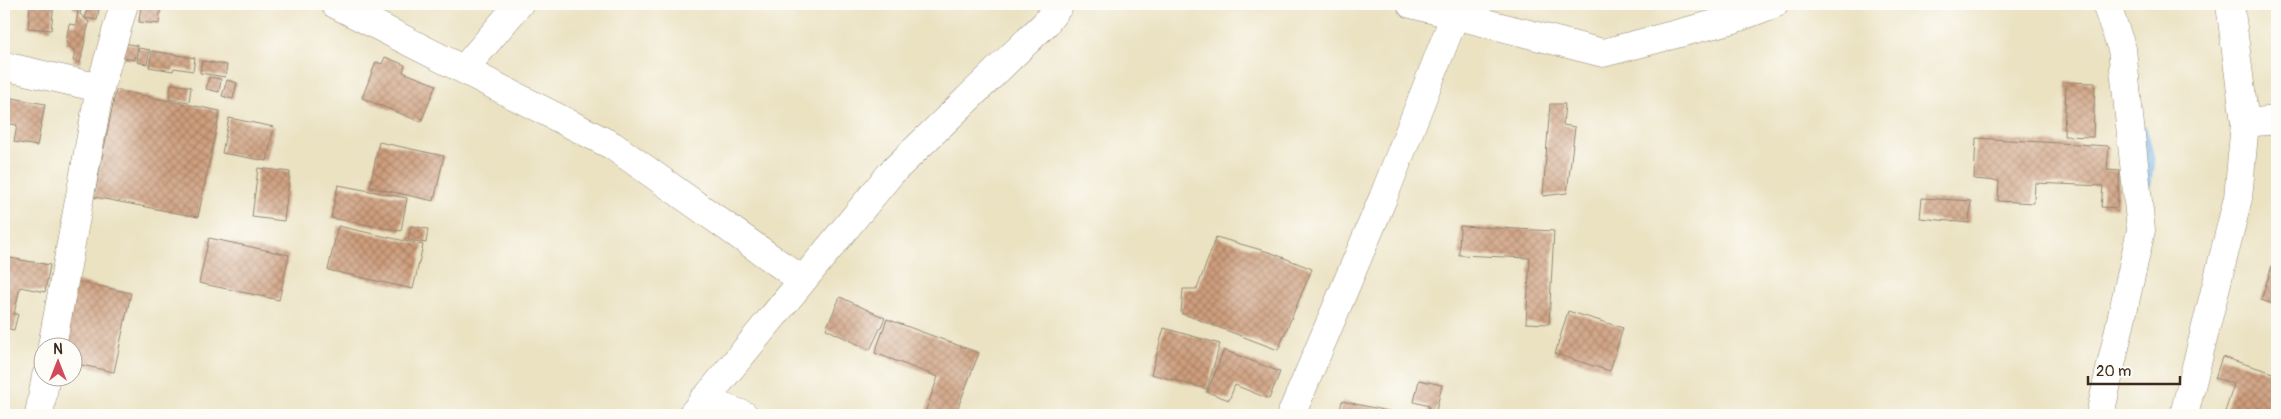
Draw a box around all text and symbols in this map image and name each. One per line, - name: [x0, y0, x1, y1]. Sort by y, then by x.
- north arrow: [32, 336, 82, 386]
- text: N: [53, 341, 63, 358]
- scale bar: [2088, 354, 2181, 386]
- text: 20 m: [2096, 362, 2131, 381]

